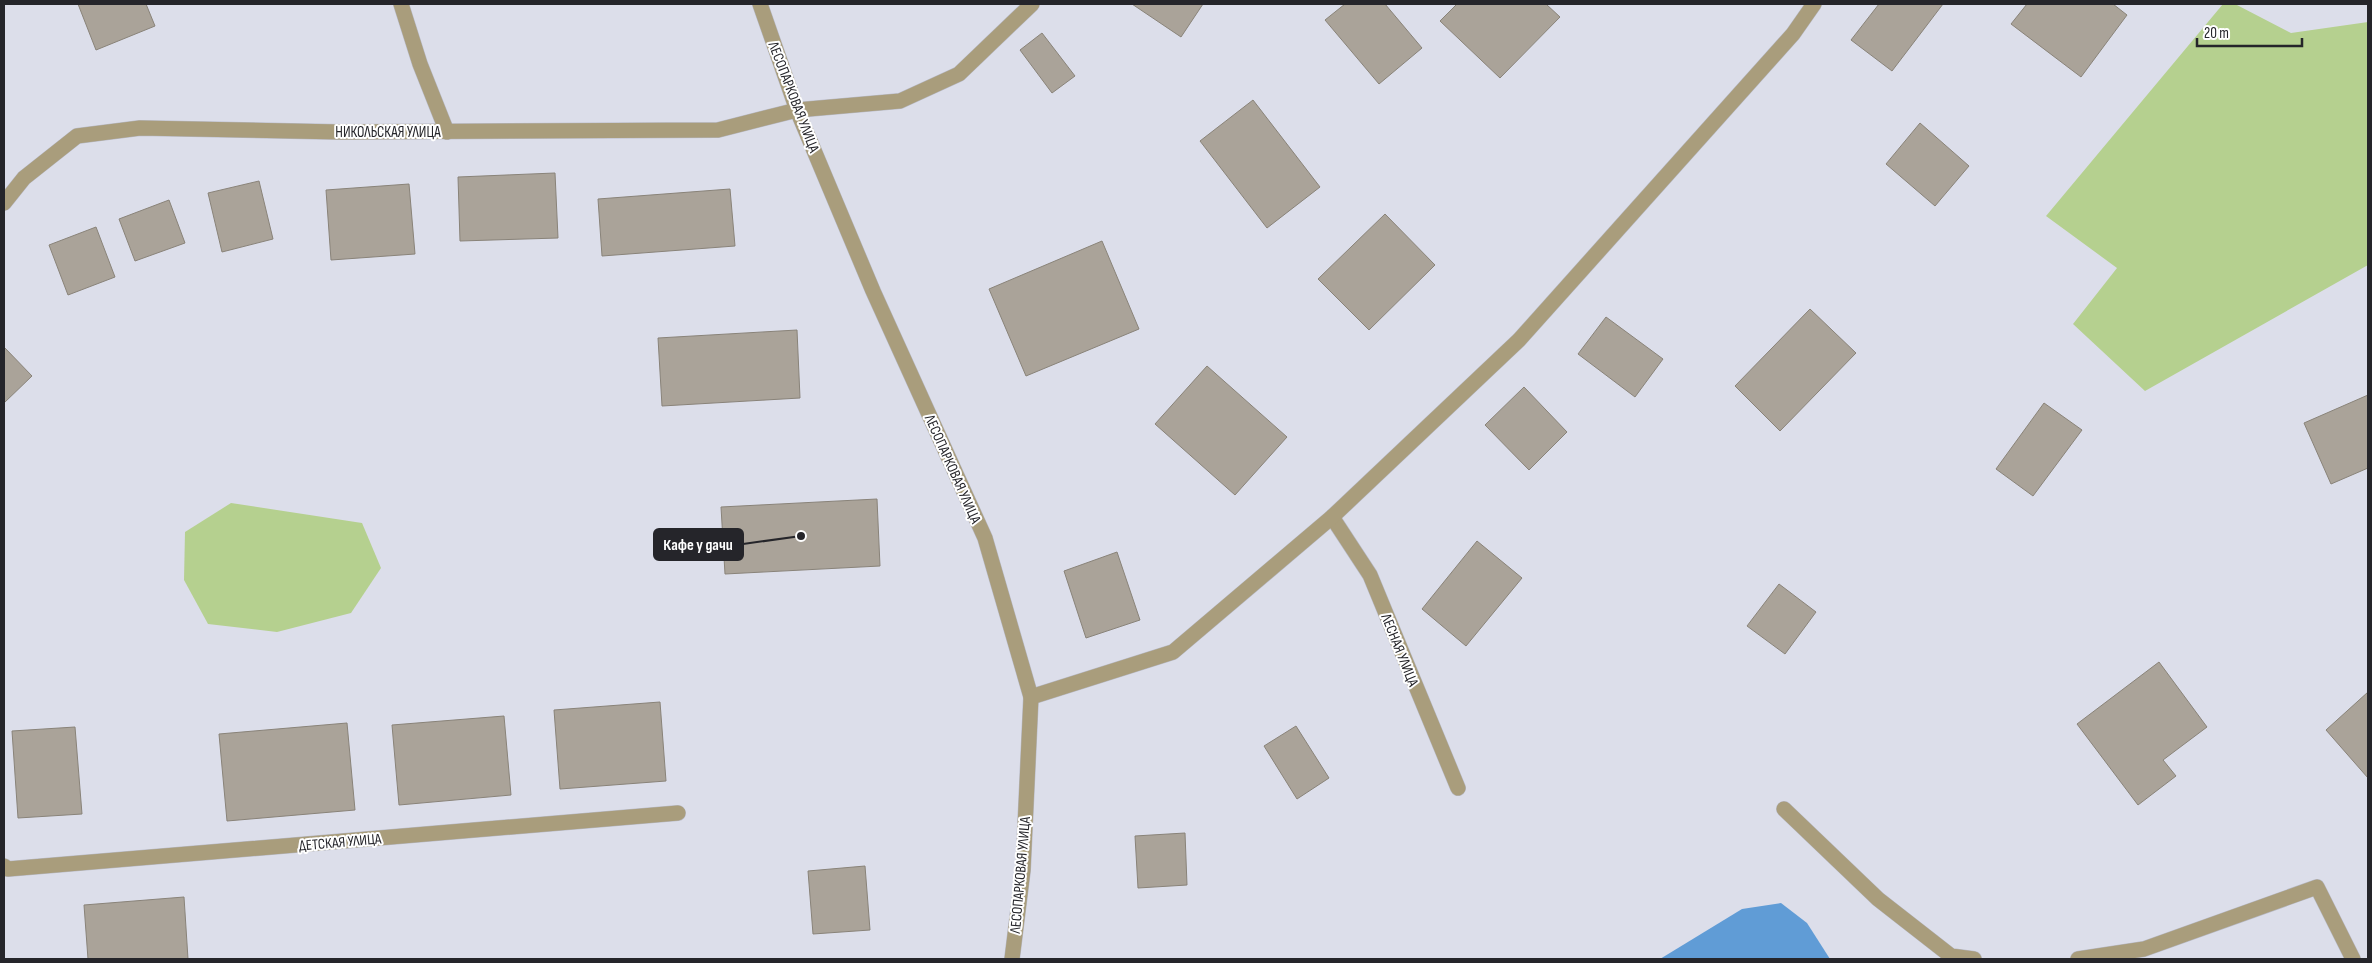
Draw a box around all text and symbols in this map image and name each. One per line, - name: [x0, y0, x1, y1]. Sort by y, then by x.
- scale bar: [2197, 15, 2302, 47]
- text: 20 m: [2204, 24, 2229, 43]
- street label: ЛЕСОПАРКОВАЯ УЛИЦА: [763, 38, 824, 156]
- street label: НИКОЛЬСКАЯ УЛИЦА: [335, 123, 441, 142]
- street label: ЛЕСОПАРКОВАЯ УЛИЦА: [920, 411, 985, 527]
- callout: Кафе у дачи: [654, 529, 743, 560]
- text: Кафе у дачи: [663, 536, 733, 555]
- street label: ЛЕСНАЯ УЛИЦА: [1376, 610, 1423, 690]
- street label: ЛЕСОПАРКОВАЯ УЛИЦА: [1006, 815, 1035, 935]
- street label: ДЕТСКАЯ УЛИЦА: [298, 829, 383, 856]

